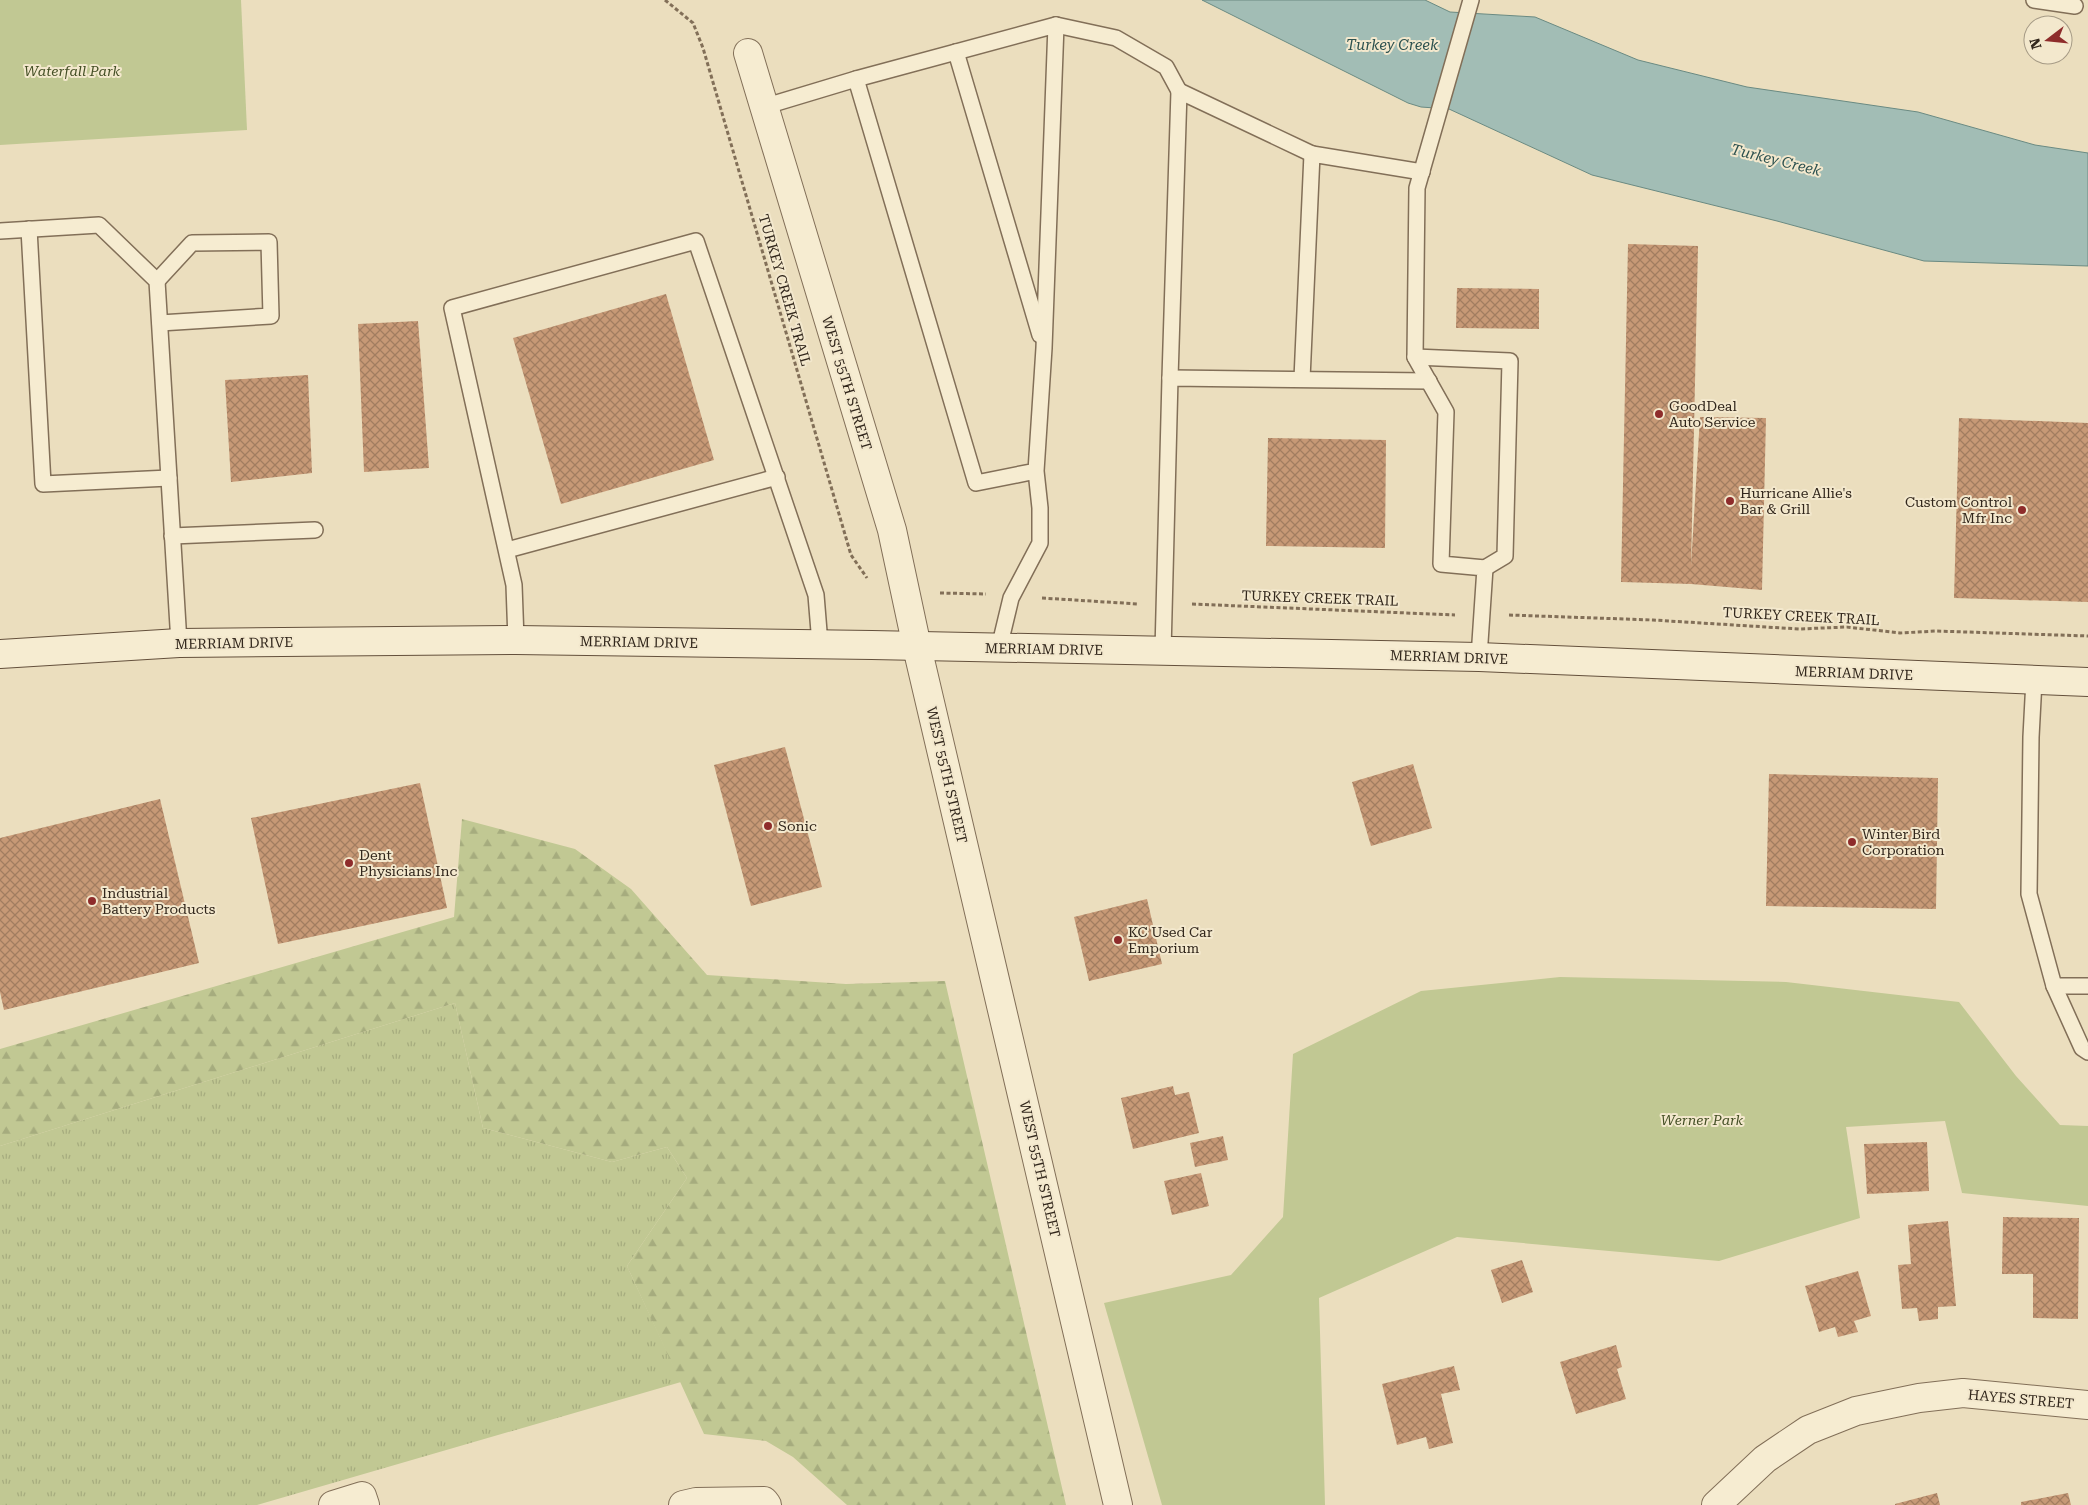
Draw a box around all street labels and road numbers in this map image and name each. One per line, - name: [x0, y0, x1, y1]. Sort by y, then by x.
- street label: TURKEY CREEK TRAIL: [756, 212, 814, 368]
- street label: WEST 55TH STREET: [819, 314, 875, 452]
- street label: TURKEY CREEK TRAIL: [1241, 587, 1399, 609]
- street label: TURKEY CREEK TRAIL: [1722, 604, 1880, 628]
- street label: MERRIAM DRIVE: [580, 633, 698, 651]
- street label: MERRIAM DRIVE: [175, 634, 293, 652]
- street label: MERRIAM DRIVE: [985, 640, 1103, 658]
- street label: MERRIAM DRIVE: [1390, 647, 1508, 667]
- street label: MERRIAM DRIVE: [1795, 663, 1913, 683]
- street label: WEST 55TH STREET: [923, 705, 971, 845]
- street label: WEST 55TH STREET: [1016, 1099, 1064, 1239]
- street label: HAYES STREET: [1967, 1386, 2075, 1412]

